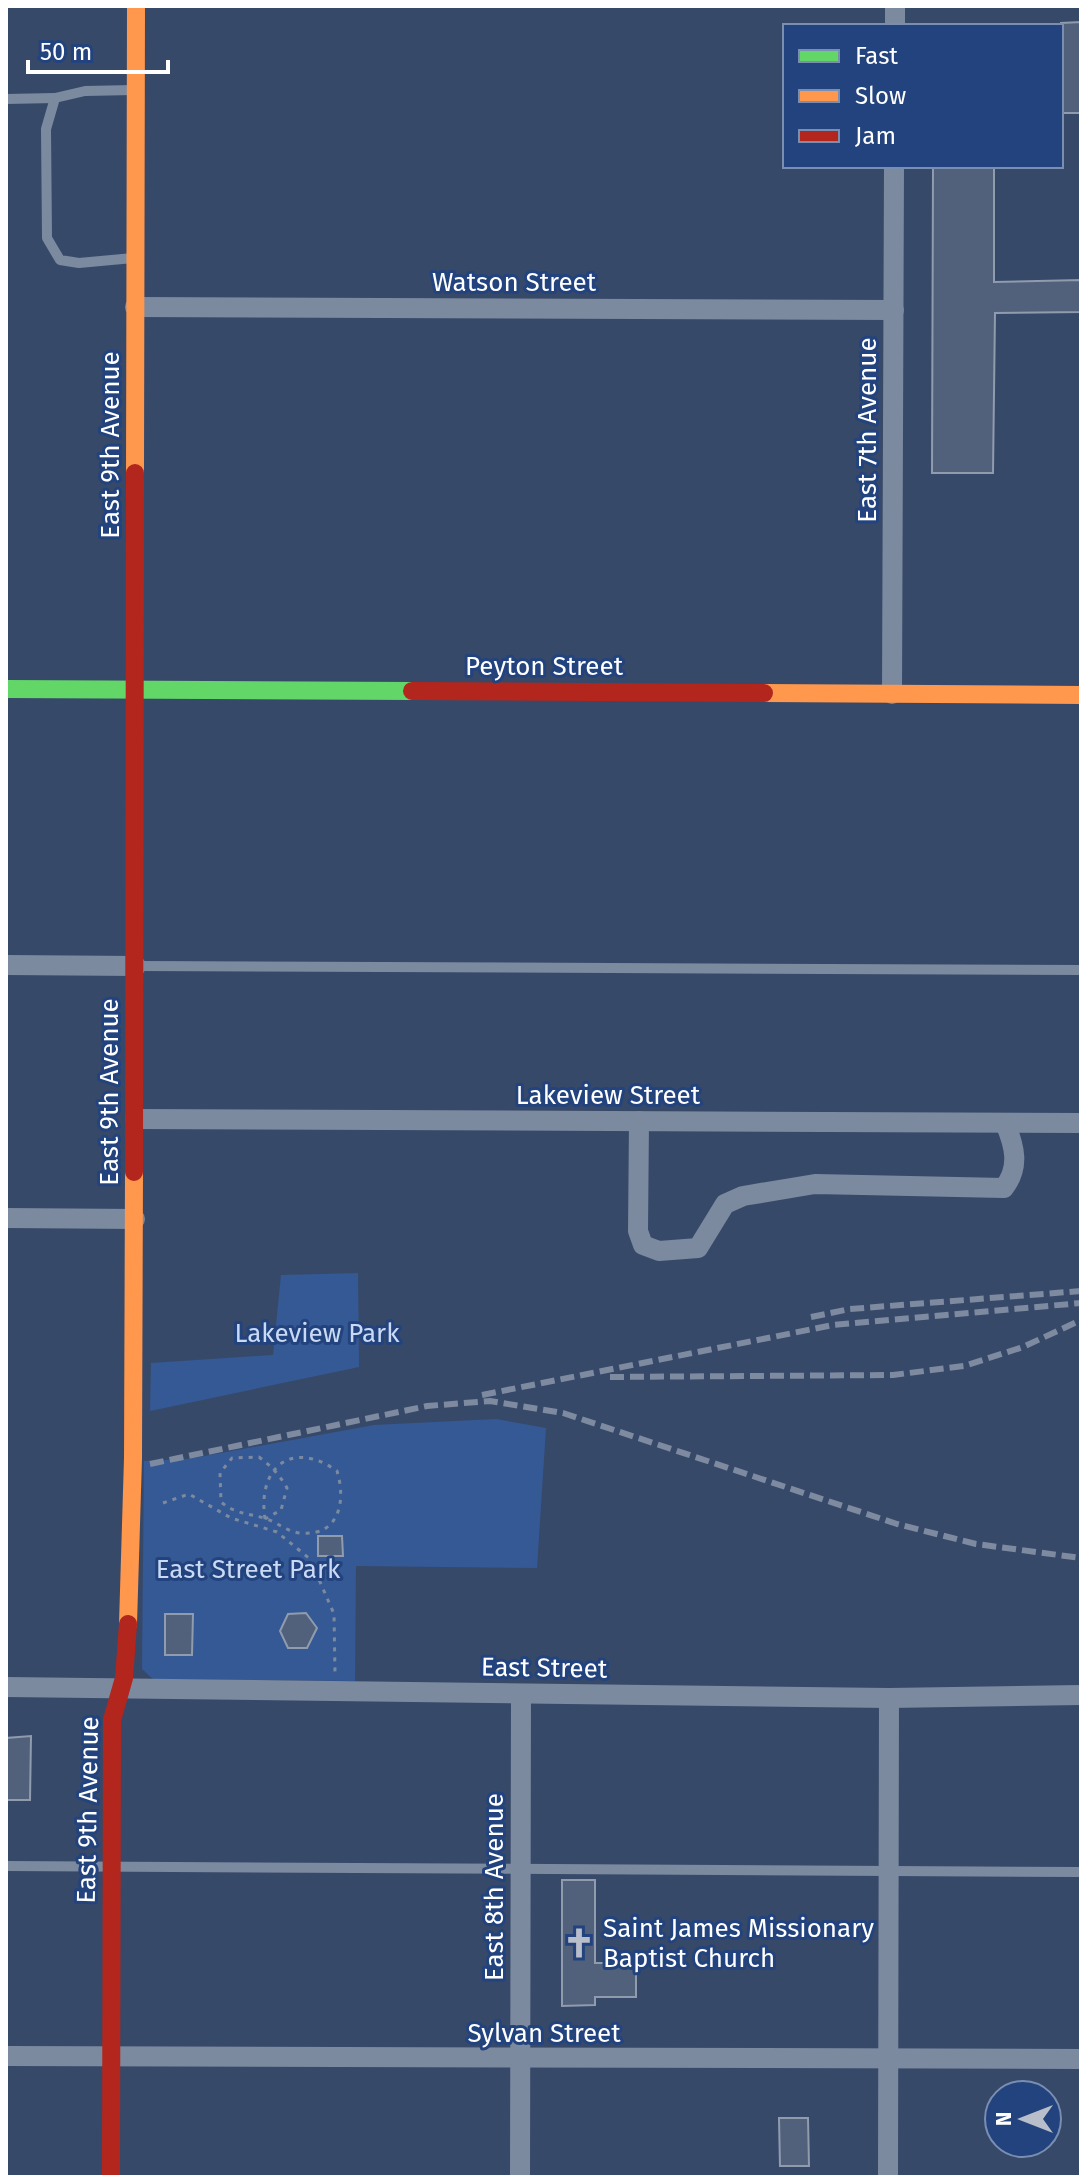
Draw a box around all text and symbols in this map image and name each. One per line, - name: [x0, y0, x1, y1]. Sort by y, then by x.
- scale bar: [28, 24, 168, 74]
- legend: [783, 24, 1063, 168]
- text: 50 m: [40, 38, 92, 66]
- text: Fast: [855, 42, 898, 70]
- text: Slow: [855, 82, 906, 110]
- text: Jam: [855, 122, 896, 150]
- street label: Watson Street: [432, 267, 597, 298]
- street label: East 7th Avenue: [852, 337, 883, 523]
- street label: East 9th Avenue: [95, 351, 126, 539]
- street label: Peyton Street: [465, 651, 624, 682]
- street label: East 9th Avenue: [94, 998, 125, 1186]
- street label: Lakeview Street: [516, 1080, 701, 1111]
- park label: Lakeview Park: [235, 1318, 400, 1349]
- park label: East Street Park: [156, 1554, 341, 1585]
- street label: East Street: [481, 1651, 608, 1685]
- street label: East 9th Avenue: [71, 1716, 105, 1904]
- street label: East 8th Avenue: [479, 1793, 510, 1981]
- place label: Saint James Missionary Baptist Church: [603, 1913, 874, 1974]
- church icon: Saint James Missionary Baptist Church: [562, 1926, 596, 1960]
- street label: Sylvan Street: [467, 2018, 621, 2049]
- north arrow: [983, 2079, 1063, 2159]
- text: N: [990, 2112, 1017, 2126]

